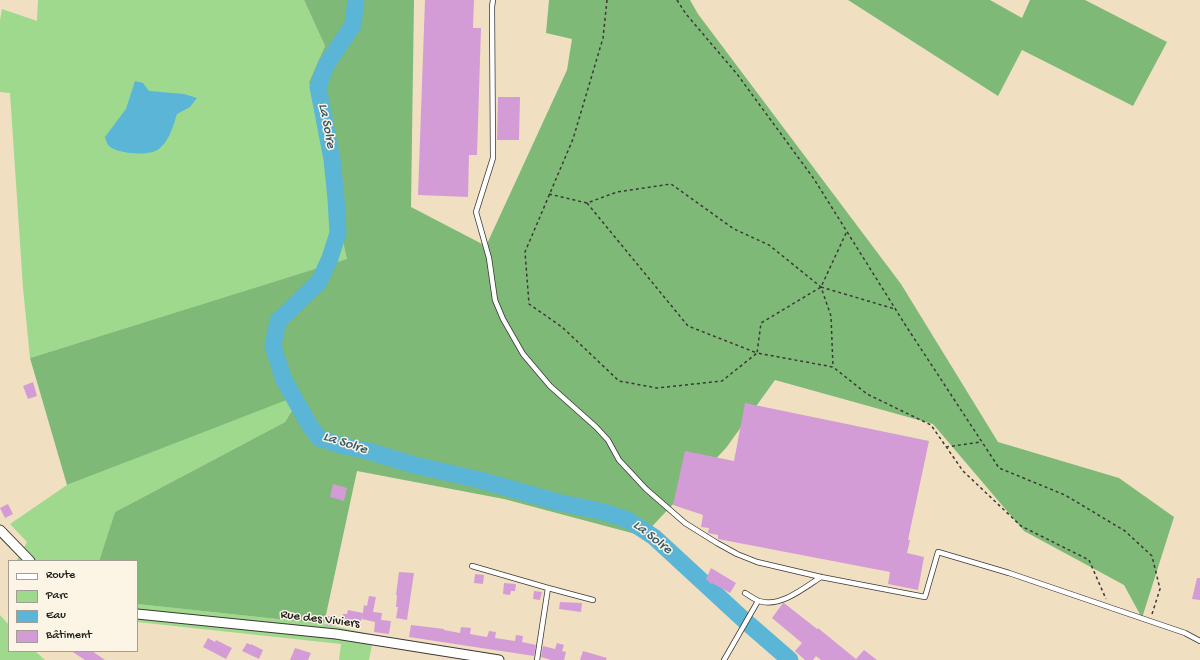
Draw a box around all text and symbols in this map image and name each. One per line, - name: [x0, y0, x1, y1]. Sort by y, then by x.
- water label: La Solre: [313, 102, 339, 150]
- water label: La Solre: [321, 429, 369, 459]
- water label: La Solre: [629, 517, 675, 559]
- legend: [8, 560, 138, 652]
- text: Route: [46, 569, 75, 583]
- text: Parc: [46, 589, 68, 603]
- street label: Rue des Viviers: [280, 607, 360, 633]
- text: Eau: [46, 609, 66, 623]
- text: Bâtiment: [46, 629, 92, 643]

